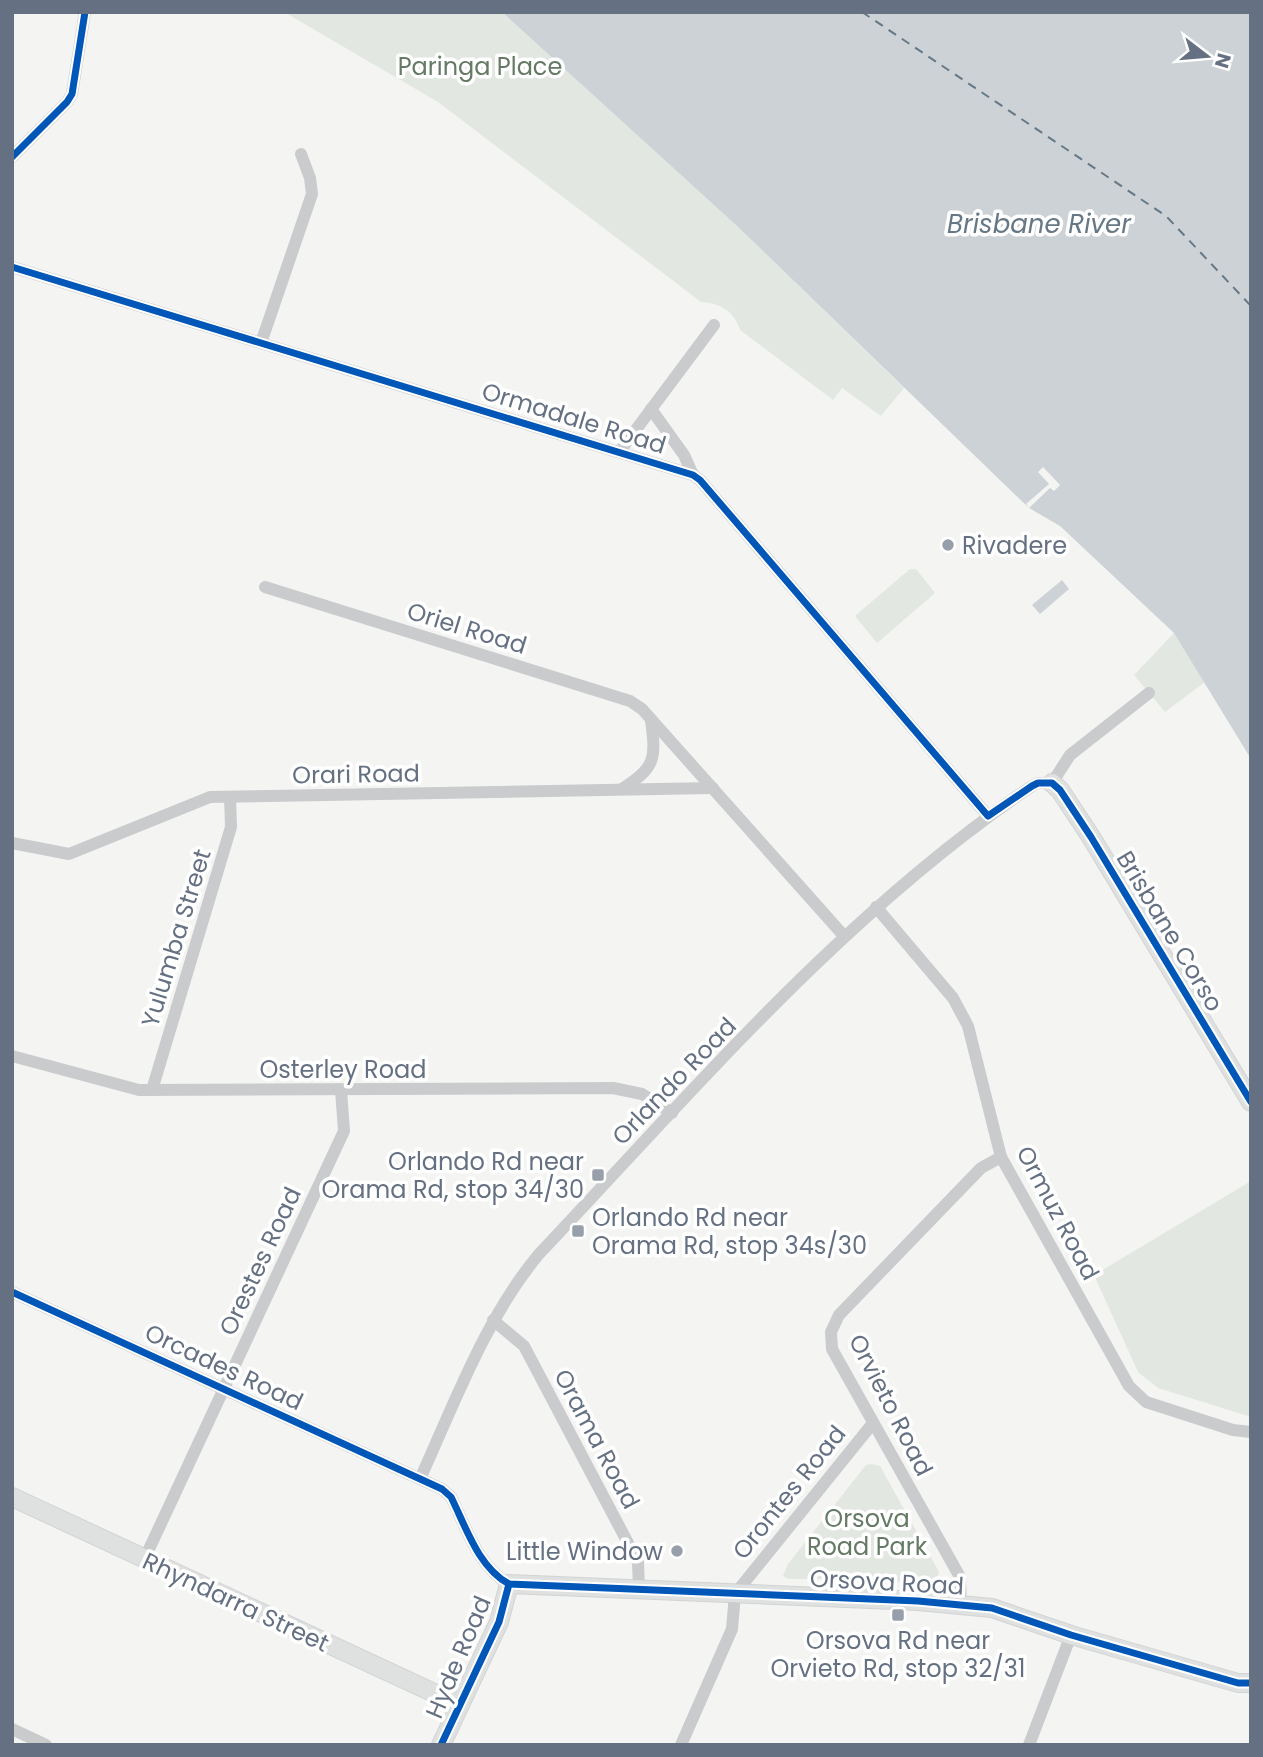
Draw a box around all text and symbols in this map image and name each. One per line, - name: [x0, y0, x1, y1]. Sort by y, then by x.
- north arrow: [1172, 21, 1242, 91]
- park label: Paringa Place: [398, 50, 562, 83]
- text: N: [1208, 50, 1238, 71]
- water label: Brisbane River: [947, 206, 1132, 242]
- street label: Ormadale Road: [478, 374, 670, 462]
- place label: Rivadere: [962, 529, 1067, 562]
- marker: Rivadere: [940, 537, 956, 553]
- street label: Oriel Road: [403, 594, 531, 662]
- street label: Orari Road: [292, 756, 420, 792]
- street label: Yulumba Street: [133, 845, 219, 1031]
- street label: Brisbane Corso: [1109, 845, 1231, 1017]
- street label: Orlando Road: [605, 1010, 743, 1152]
- street label: Osterley Road: [259, 1053, 427, 1086]
- street label: Ormuz Road: [1009, 1140, 1107, 1286]
- place label: Orlando Rd near Orama Rd, stop 34/30: [322, 1145, 584, 1206]
- marker: Orlando Rd near Orama Rd, stop 34/30: [590, 1167, 606, 1183]
- street label: Orestes Road: [211, 1181, 309, 1341]
- place label: Orlando Rd near Orama Rd, stop 34s/30: [592, 1201, 867, 1262]
- marker: Orlando Rd near Orama Rd, stop 34s/30: [570, 1223, 586, 1239]
- street label: Orcades Road: [140, 1316, 308, 1418]
- street label: Orvieto Road: [841, 1328, 941, 1482]
- street label: Orama Road: [546, 1363, 648, 1515]
- street label: Orontes Road: [725, 1418, 853, 1566]
- park label: Orsova Road Park: [807, 1502, 928, 1563]
- place label: Little Window: [506, 1535, 663, 1568]
- marker: Little Window: [669, 1543, 685, 1559]
- street label: Rhyndarra Street: [137, 1544, 335, 1660]
- street label: Orsova Road: [809, 1561, 965, 1603]
- street label: Hyde Road: [417, 1591, 499, 1723]
- marker: Orsova Rd near Orvieto Rd, stop 32/31: [890, 1607, 906, 1623]
- place label: Orsova Rd near Orvieto Rd, stop 32/31: [771, 1624, 1025, 1685]

